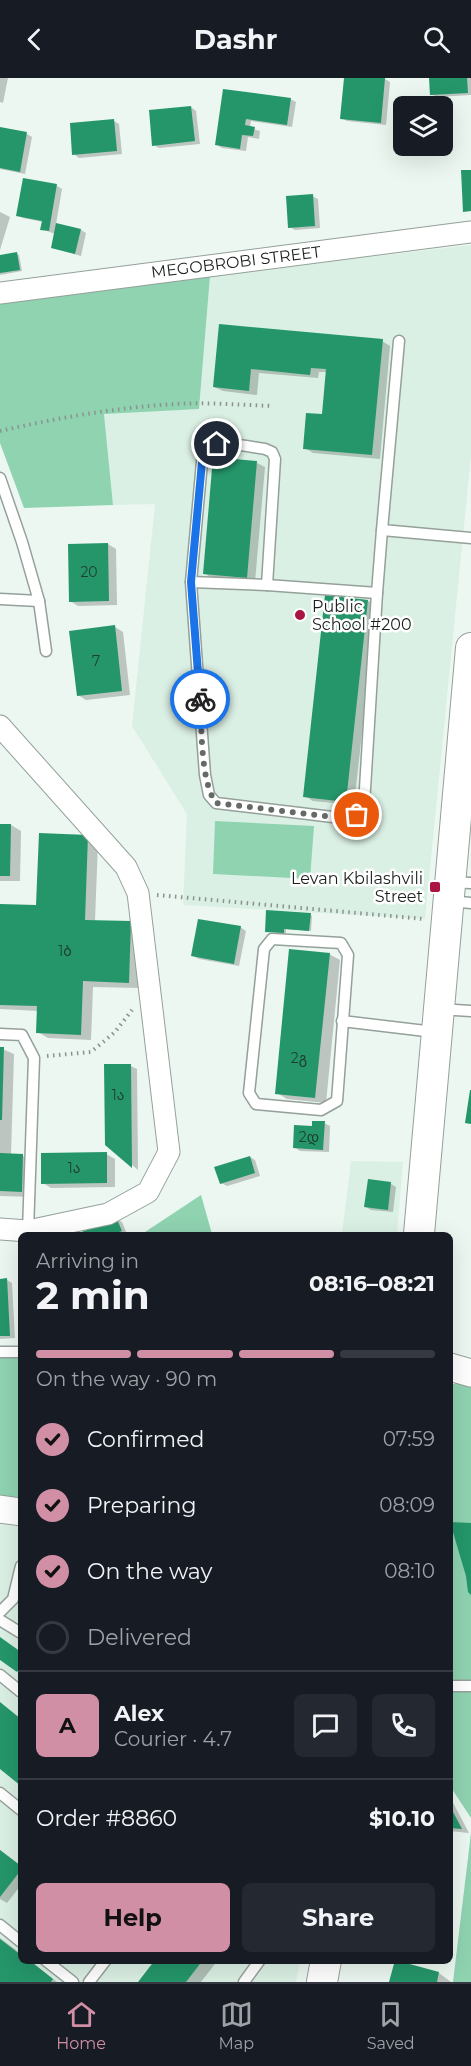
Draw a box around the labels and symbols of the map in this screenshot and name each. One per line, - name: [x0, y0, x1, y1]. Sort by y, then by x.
- street label: MEGOBROBI STREET: [150, 242, 323, 282]
- pin: [191, 418, 242, 469]
- house number: 20: [80, 563, 98, 581]
- place label: Public School #200: [312, 597, 411, 634]
- marker: Public School #200: [293, 608, 307, 622]
- house number: 7: [92, 652, 100, 670]
- courier: [170, 669, 230, 729]
- pin: [331, 789, 382, 840]
- place label: Levan Kbilashvili Street: [291, 869, 424, 906]
- marker: Levan Kbilashvili Street: [428, 880, 442, 894]
- house number: 1ბ: [58, 942, 72, 960]
- house number: 2გ: [291, 1049, 307, 1067]
- house number: 1ა: [112, 1086, 124, 1104]
- house number: 2დ: [299, 1128, 319, 1146]
- house number: 1ა: [68, 1159, 80, 1177]

